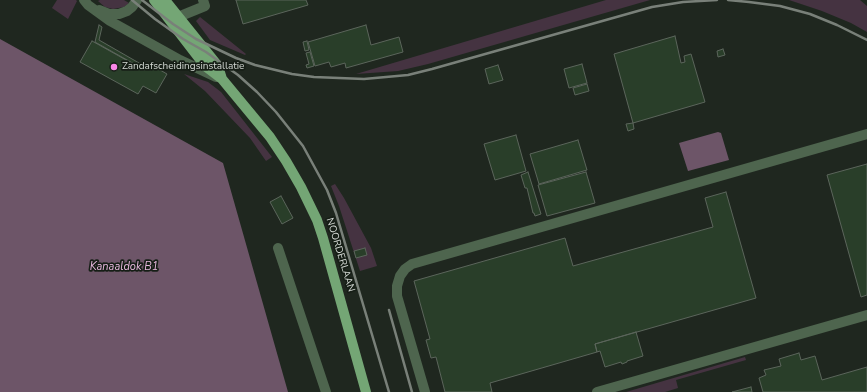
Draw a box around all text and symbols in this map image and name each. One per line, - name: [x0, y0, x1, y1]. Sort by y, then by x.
- place label: Zandafscheidingsinstallatie: [122, 61, 244, 73]
- marker: Zandafscheidingsinstallatie: [109, 62, 119, 72]
- street label: NOORDERLAAN: [323, 217, 357, 293]
- water label: Kanaaldok B1: [90, 260, 158, 274]

